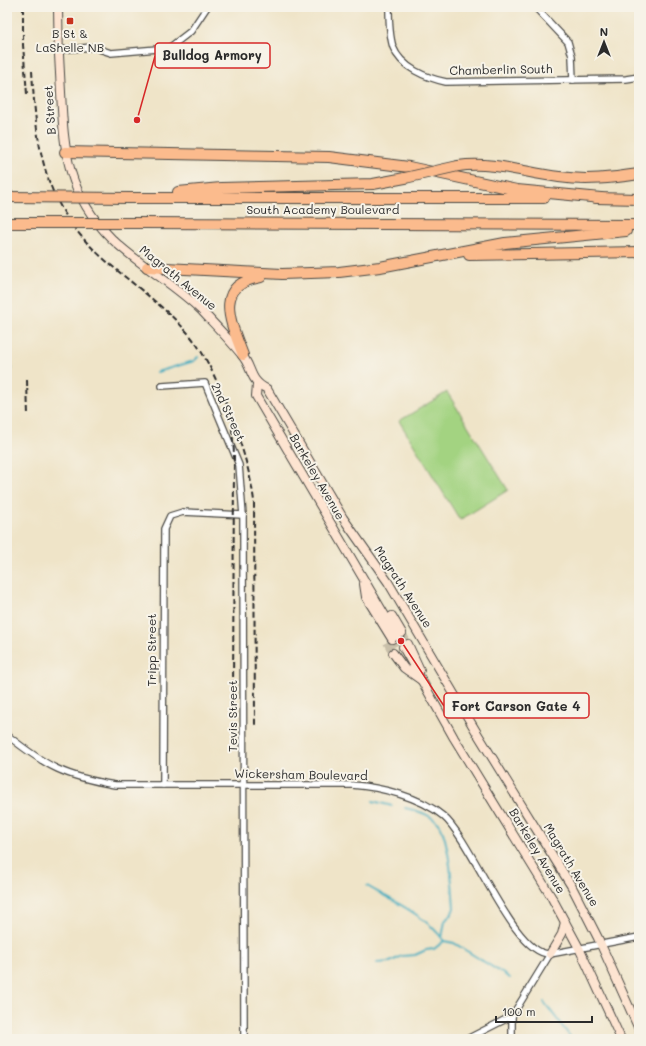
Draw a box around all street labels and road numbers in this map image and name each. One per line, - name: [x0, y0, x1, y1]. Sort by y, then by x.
- street label: Chamberlin South: [449, 60, 553, 78]
- street label: B Street: [39, 85, 59, 135]
- street label: South Academy Boulevard: [247, 201, 400, 217]
- street label: Magrath Avenue: [137, 241, 221, 313]
- street label: 2nd Street: [208, 380, 249, 443]
- street label: Barkeley Avenue: [287, 431, 349, 522]
- street label: Magrath Avenue: [371, 542, 436, 631]
- street label: Tripp Street: [143, 613, 159, 687]
- street label: Tevis Street: [224, 680, 240, 752]
- street label: Wickersham Boulevard: [234, 765, 368, 783]
- street label: Barkeley Avenue: [506, 805, 570, 896]
- street label: Magrath Avenue: [541, 820, 603, 909]

